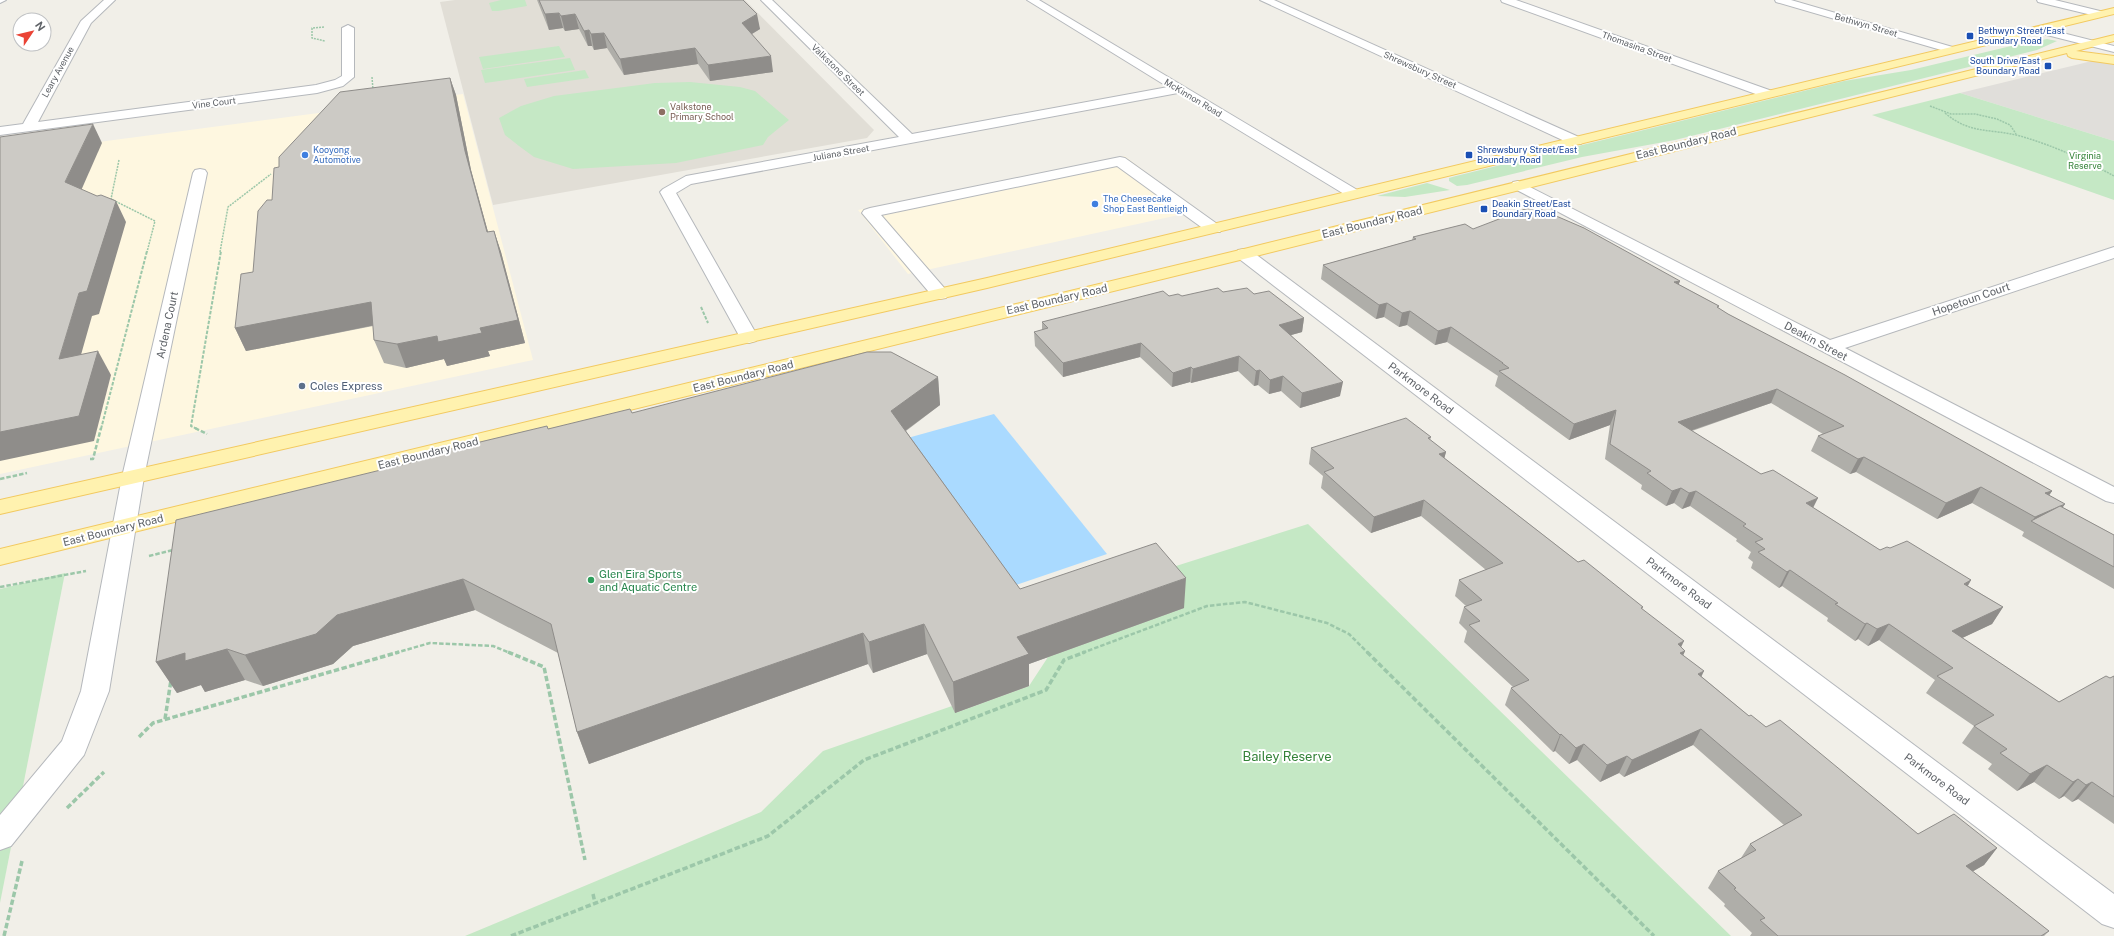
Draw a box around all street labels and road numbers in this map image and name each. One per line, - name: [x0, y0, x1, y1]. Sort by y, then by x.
- street label: Bethwyn Street: [1833, 10, 1899, 39]
- street label: Thomasina Street: [1601, 29, 1674, 64]
- street label: Valkstone Street: [809, 41, 868, 98]
- street label: Leary Avenue: [39, 44, 76, 99]
- street label: Shrewsbury Street: [1382, 49, 1459, 91]
- street label: McKinnon Road: [1162, 76, 1224, 119]
- street label: Vine Court: [191, 94, 237, 111]
- street label: East Boundary Road: [1634, 125, 1738, 161]
- street label: Juliana Street: [812, 142, 871, 163]
- street label: East Boundary Road: [1320, 204, 1424, 240]
- street label: Hopetoun Court: [1930, 280, 2012, 318]
- street label: East Boundary Road: [1005, 282, 1109, 316]
- street label: Ardena Court: [154, 290, 180, 360]
- street label: Deakin Street: [1782, 319, 1850, 363]
- street label: East Boundary Road: [691, 358, 795, 394]
- street label: Parkmore Road: [1386, 360, 1456, 416]
- street label: East Boundary Road: [376, 435, 480, 471]
- street label: East Boundary Road: [61, 512, 165, 548]
- street label: Parkmore Road: [1644, 555, 1714, 611]
- street label: Parkmore Road: [1902, 751, 1972, 807]

